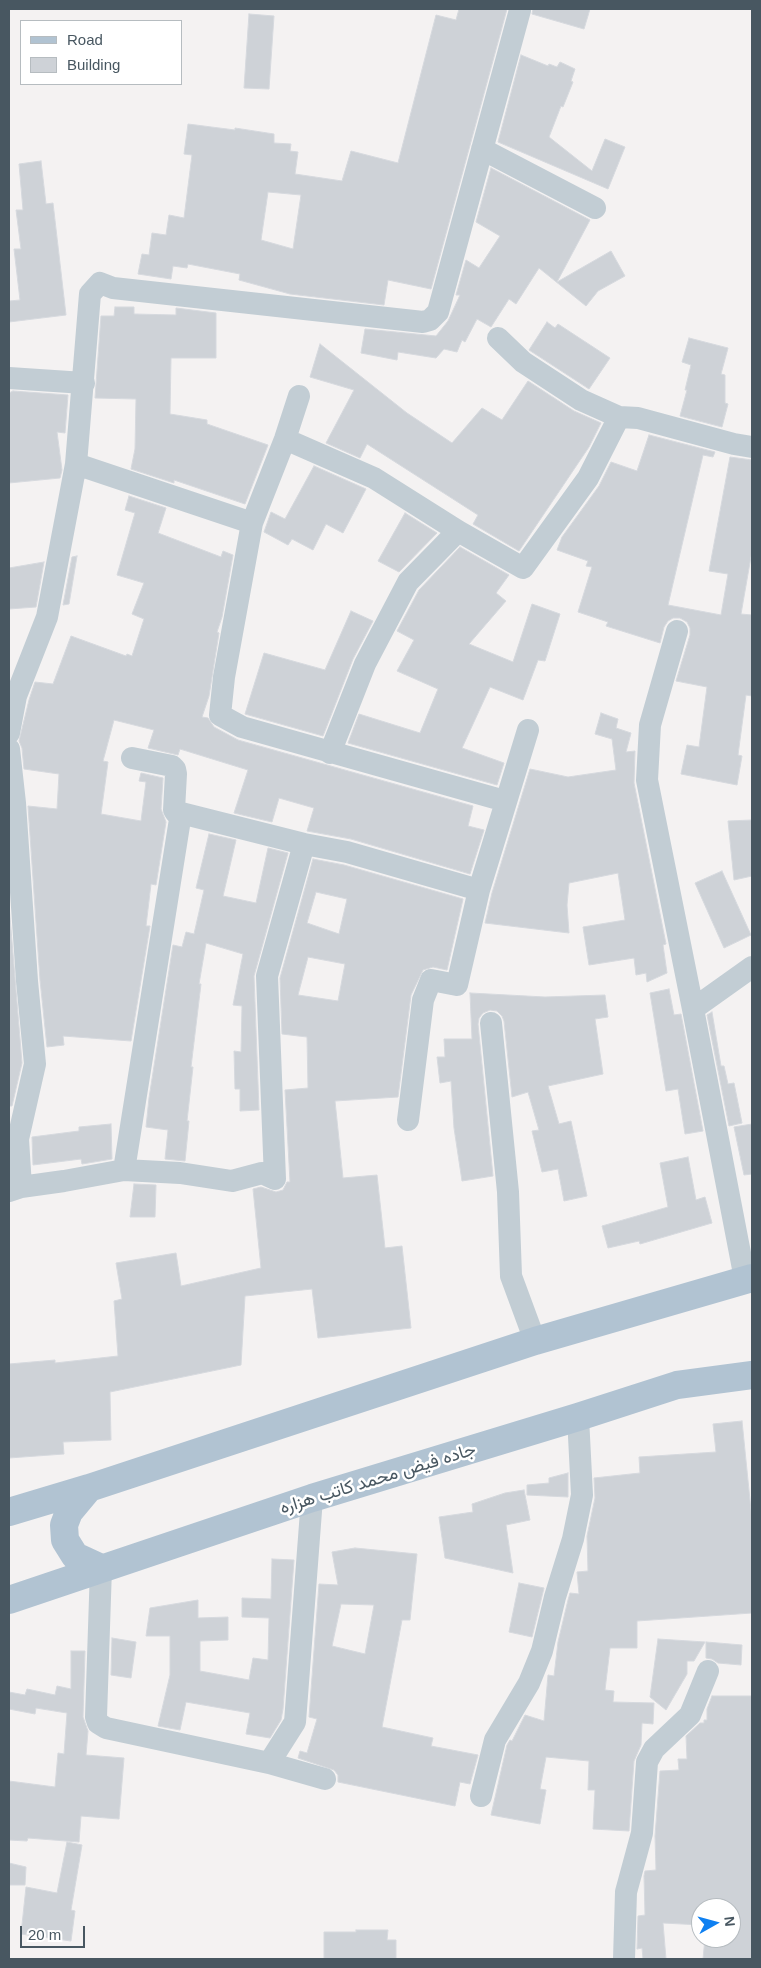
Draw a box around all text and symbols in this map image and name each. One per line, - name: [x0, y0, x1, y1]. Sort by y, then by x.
- legend: [20, 20, 182, 85]
- text: Road: [67, 31, 103, 48]
- text: Building: [67, 56, 120, 73]
- street label: جاده فیض محمد کاتب هزاره: [277, 1439, 479, 1519]
- north arrow: [691, 1898, 741, 1948]
- text: N: [721, 1915, 738, 1927]
- scale bar: [22, 1916, 88, 1948]
- text: 20 m: [28, 1926, 61, 1943]

